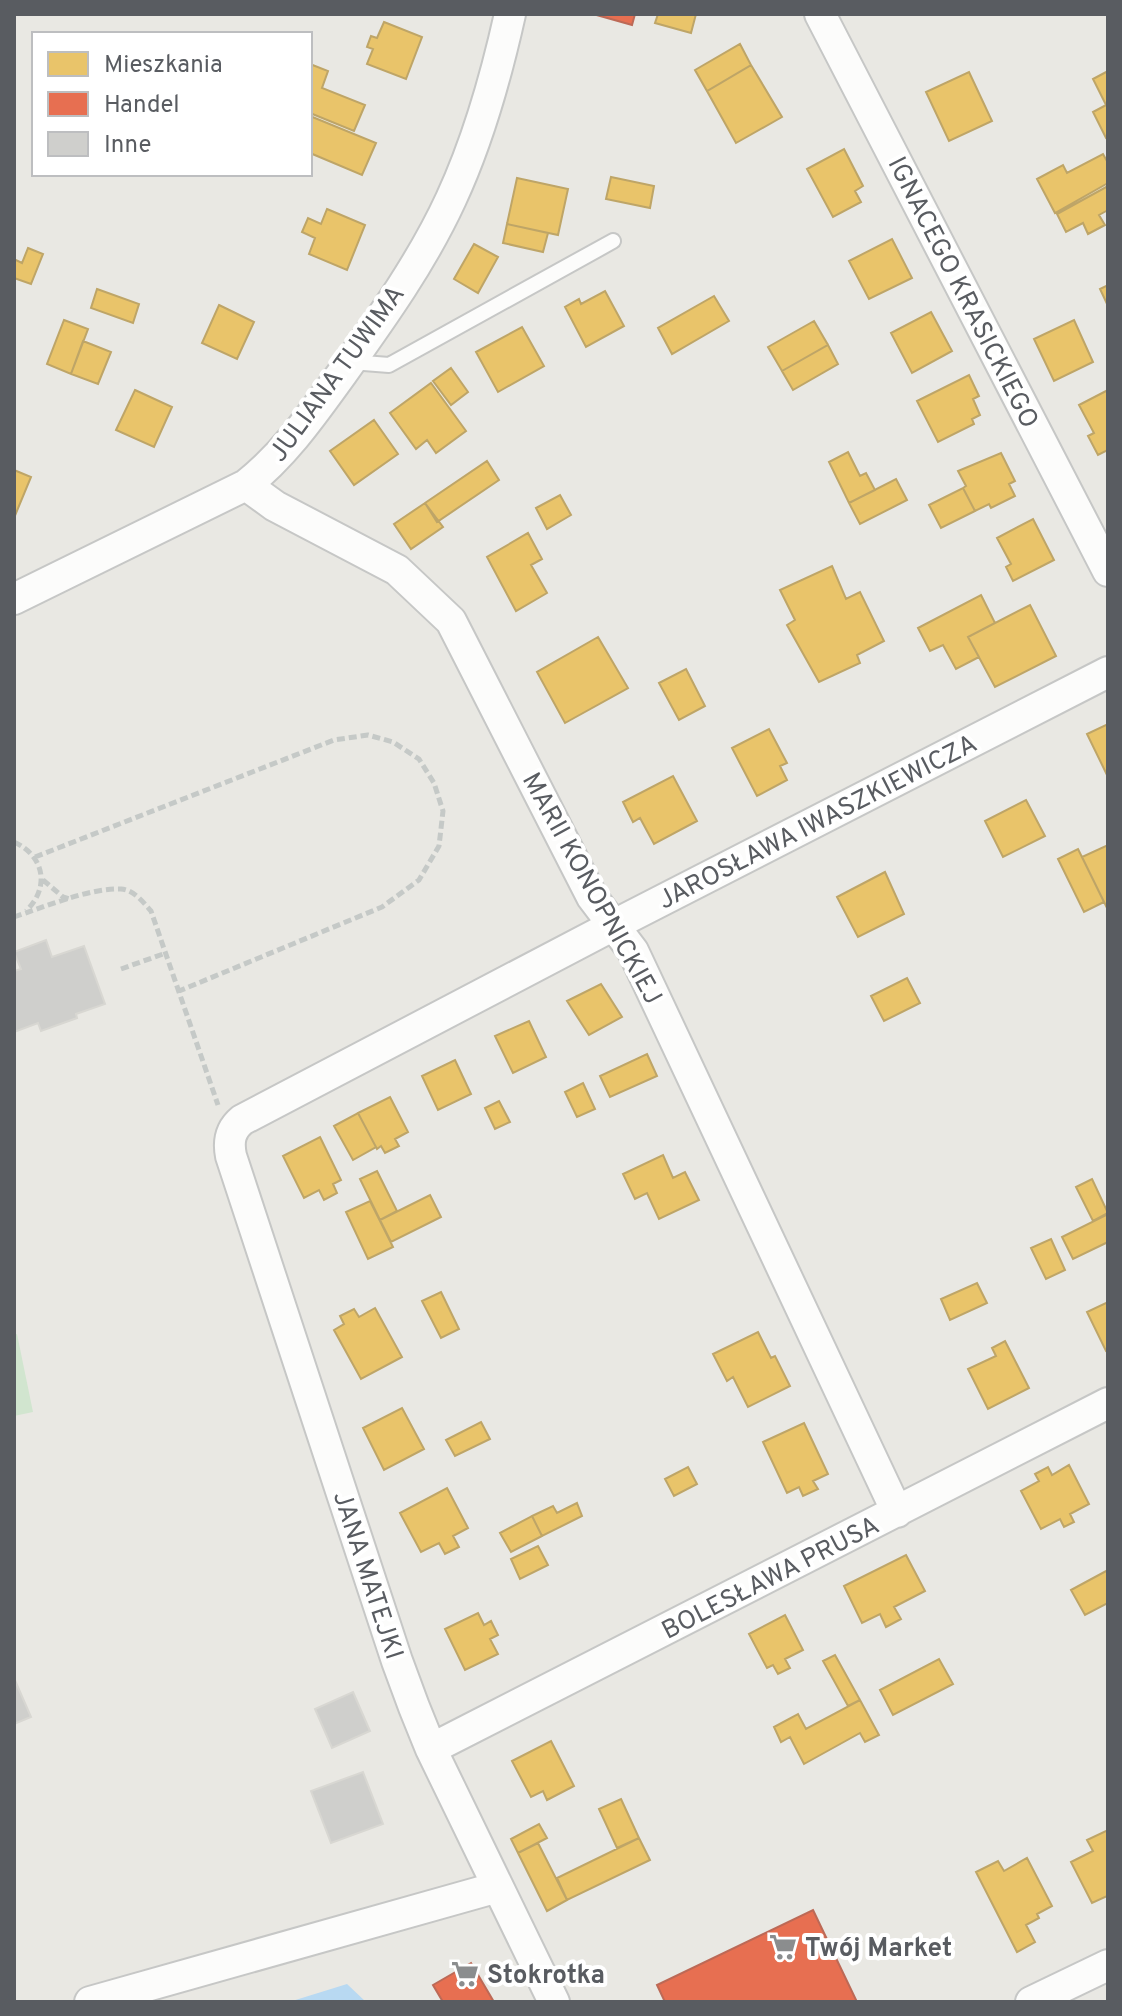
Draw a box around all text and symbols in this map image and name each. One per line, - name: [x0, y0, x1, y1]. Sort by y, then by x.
- legend: [32, 32, 312, 176]
- text: Mieszkania: [104, 51, 223, 81]
- text: Handel: [104, 91, 180, 121]
- text: Inne: [104, 131, 151, 161]
- street label: IGNACEGO KRASICKIEGO: [879, 152, 1045, 434]
- street label: JULIANA TUWIMA: [263, 280, 413, 469]
- street label: JAROSŁAWA IWASZKIEWICZA: [653, 728, 983, 918]
- street label: MARII KONOPNICKIEJ: [513, 767, 668, 1011]
- street label: JANA MATEJKI: [324, 1487, 409, 1664]
- street label: BOLESŁAWA PRUSA: [657, 1510, 886, 1648]
- supermarket icon: Twój Market: [768, 1932, 798, 1962]
- place label: Twój Market: [805, 1933, 952, 1966]
- supermarket icon: Stokrotka: [450, 1959, 480, 1989]
- place label: Stokrotka: [487, 1960, 605, 1993]

